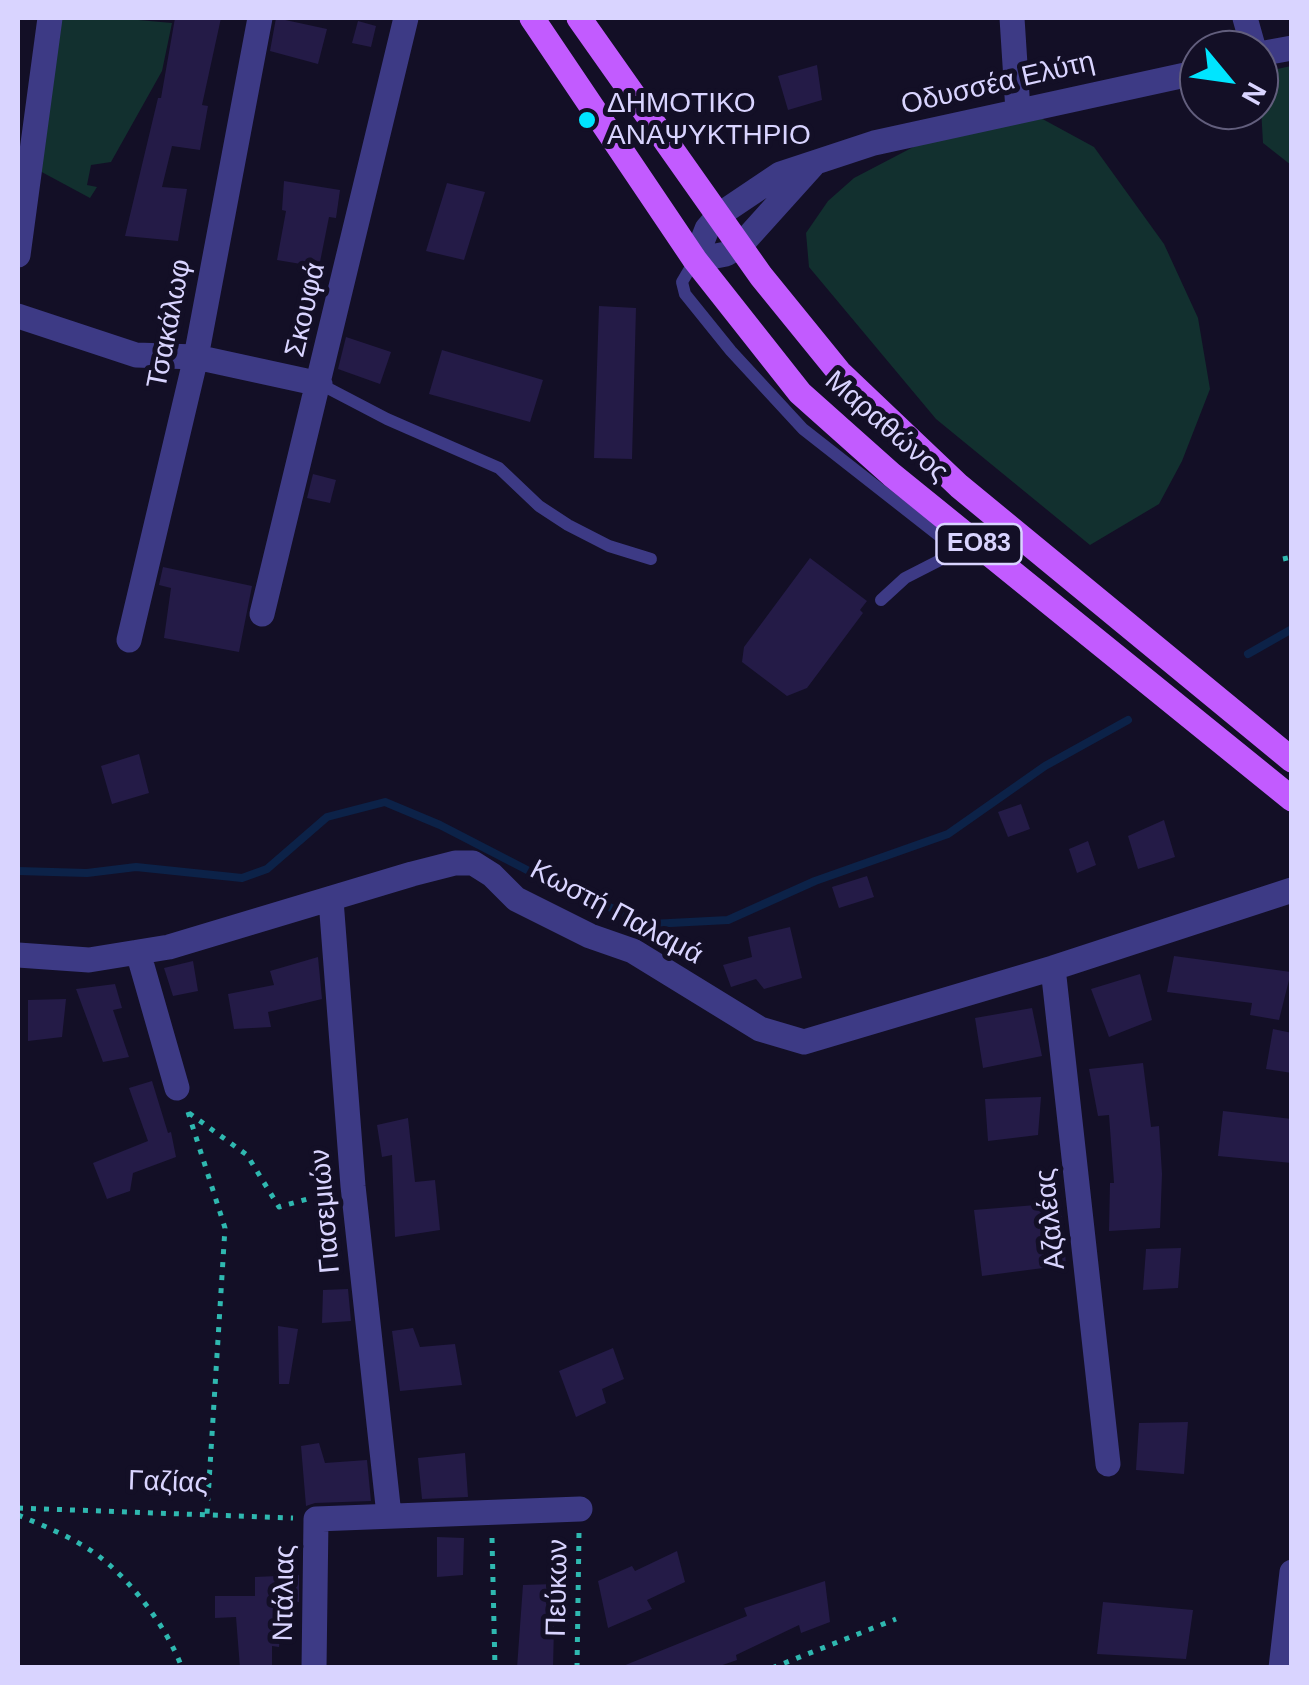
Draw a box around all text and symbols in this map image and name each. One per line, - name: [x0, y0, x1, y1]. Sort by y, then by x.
- north arrow: [1179, 30, 1279, 130]
- street label: Οδυσσέα Ελύτη: [898, 45, 1098, 123]
- text: N: [1235, 77, 1272, 110]
- place label: ΔΗΜΟΤΙΚΟ ΑΝΑΨΥΚΤΗΡΙΟ: [607, 87, 811, 153]
- marker: ΔΗΜΟΤΙΚΟ ΑΝΑΨΥΚΤΗΡΙΟ: [576, 109, 598, 131]
- street label: Τσακάλωφ: [141, 257, 199, 391]
- street label: Σκουφά: [279, 259, 333, 361]
- street label: Μαραθώνος: [818, 364, 954, 490]
- road number: ΕΟ83: [936, 524, 1022, 564]
- street label: Κωστή Παλαμά: [524, 853, 708, 973]
- street label: Γιασεμιών: [304, 1147, 348, 1275]
- street label: Αζαλέας: [1029, 1167, 1073, 1271]
- street label: Γαζίας: [128, 1465, 208, 1501]
- street label: Πεύκων: [540, 1539, 576, 1637]
- street label: Ντάλιας: [267, 1544, 303, 1642]

